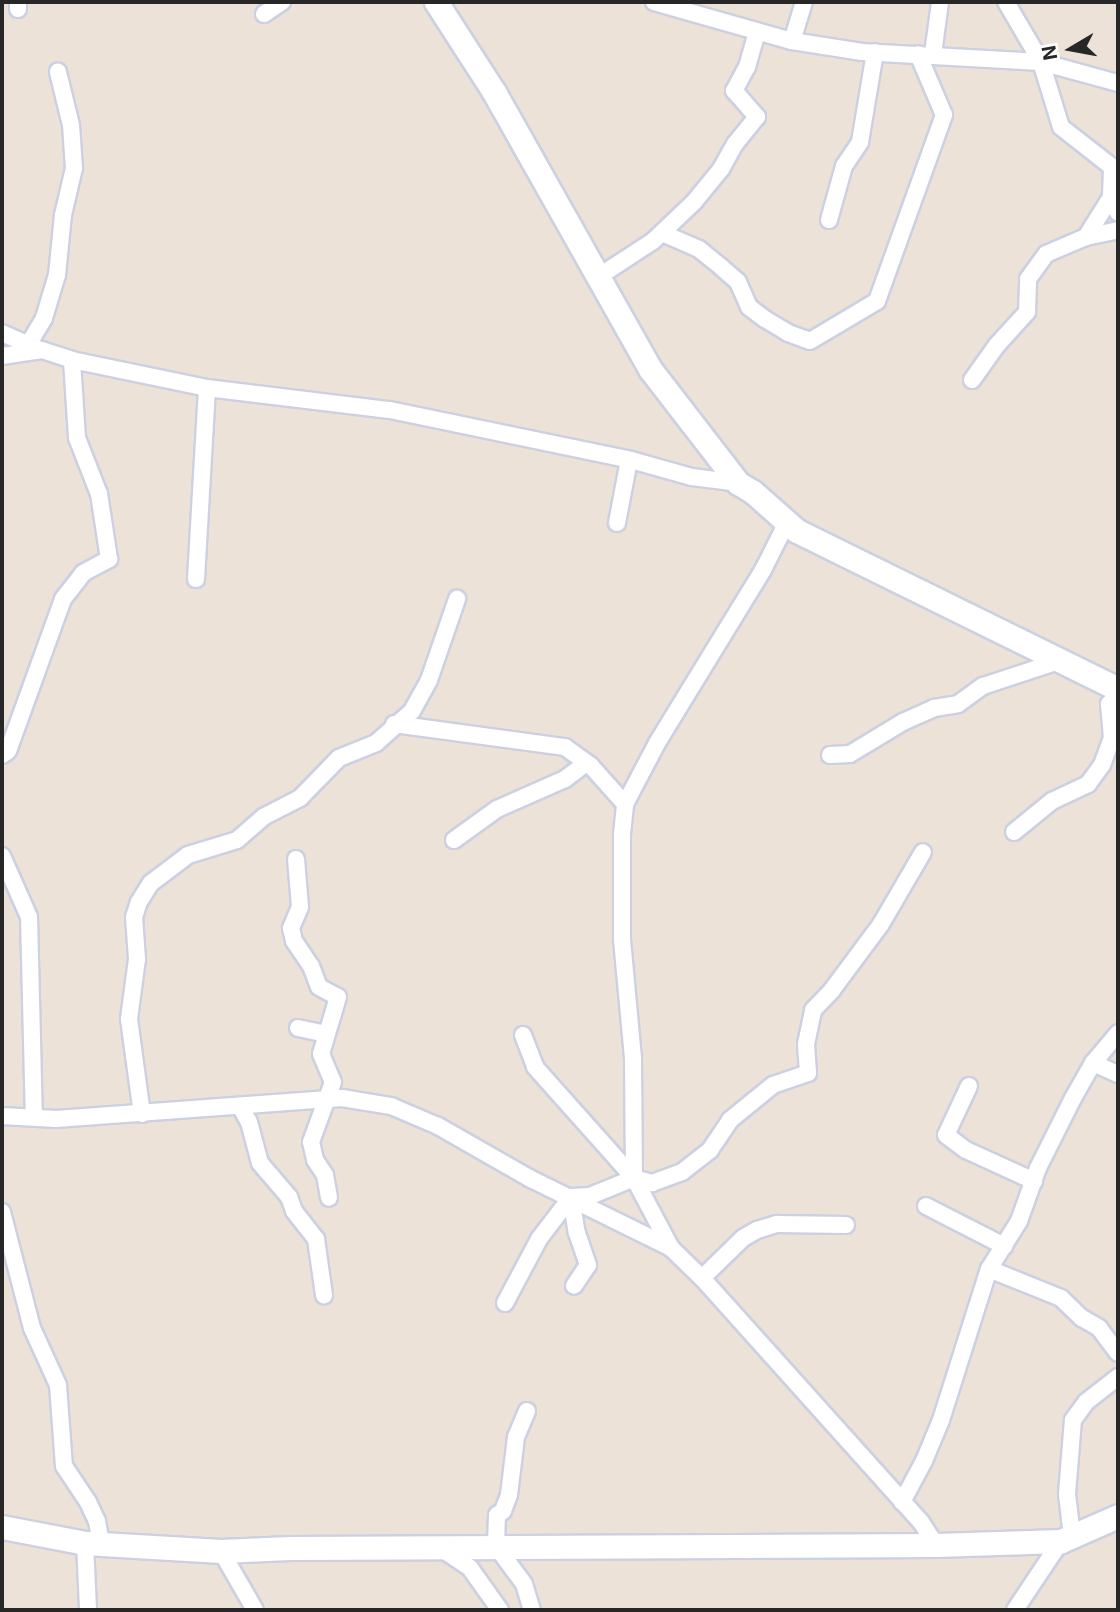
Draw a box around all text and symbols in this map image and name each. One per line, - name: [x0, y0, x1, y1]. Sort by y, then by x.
- north arrow: [1036, 14, 1106, 84]
- text: N: [1037, 44, 1062, 62]

